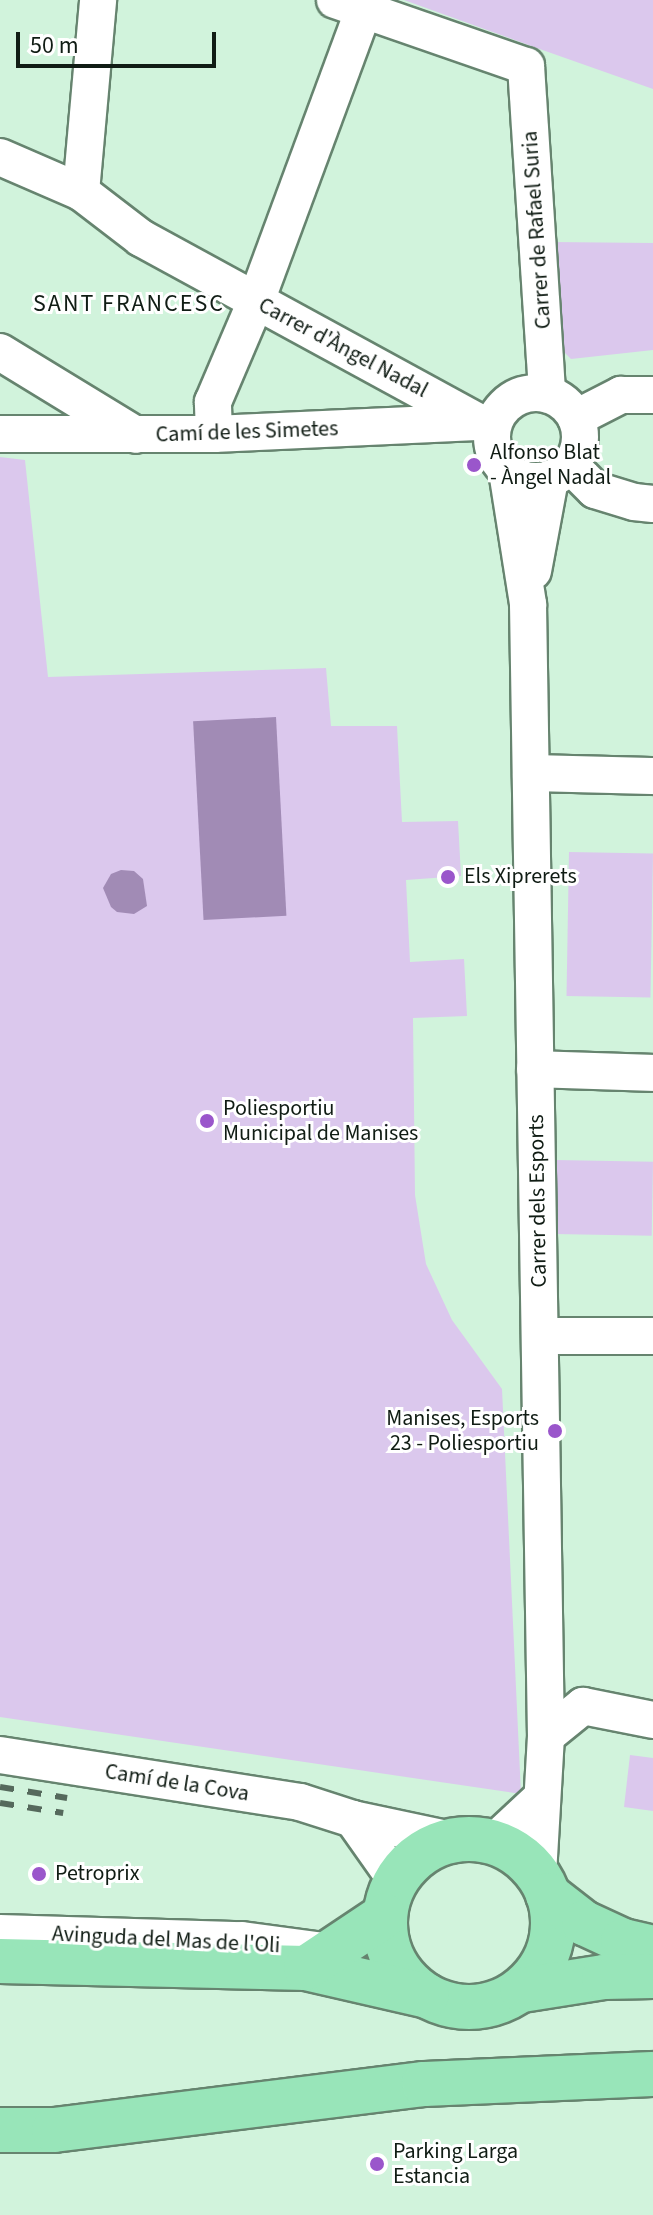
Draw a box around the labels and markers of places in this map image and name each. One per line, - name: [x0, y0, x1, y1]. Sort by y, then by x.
- place label: Alfonso Blat - Àngel Nadal: [490, 439, 611, 490]
- marker: Alfonso Blat - Àngel Nadal: [465, 456, 483, 474]
- place label: Els Xiprerets: [464, 864, 577, 890]
- marker: Els Xiprerets: [439, 868, 457, 886]
- place label: Poliesportiu Municipal de Manises: [223, 1095, 418, 1146]
- marker: Poliesportiu Municipal de Manises: [198, 1112, 216, 1130]
- place label: Manises, Esports 23 - Poliesportiu: [386, 1405, 539, 1456]
- marker: Manises, Esports 23 - Poliesportiu: [546, 1422, 564, 1440]
- place label: Petroprix: [55, 1861, 139, 1887]
- marker: Petroprix: [30, 1865, 48, 1883]
- place label: Parking Larga Estancia: [393, 2138, 518, 2190]
- marker: Parking Larga Estancia: [368, 2155, 386, 2173]

